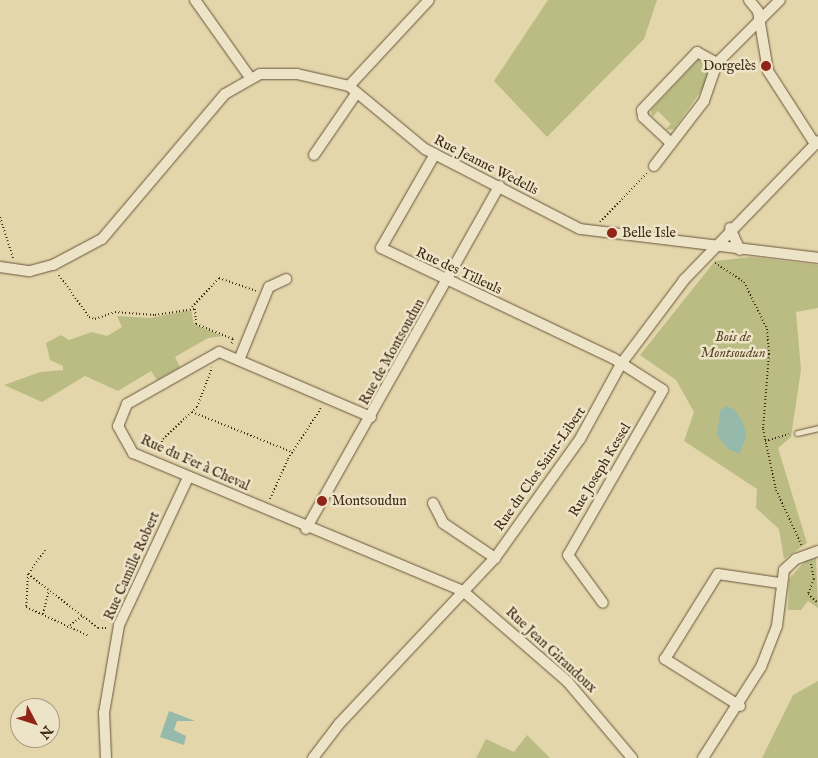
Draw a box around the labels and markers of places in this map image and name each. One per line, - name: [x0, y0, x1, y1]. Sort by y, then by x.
- place label: Dorgelès: [703, 58, 756, 74]
- marker: Dorgelès: [760, 60, 772, 72]
- place label: Belle Isle: [622, 225, 676, 241]
- marker: Belle Isle: [606, 227, 618, 239]
- place label: Montsoudun: [332, 493, 407, 509]
- marker: Montsoudun: [316, 495, 328, 507]

